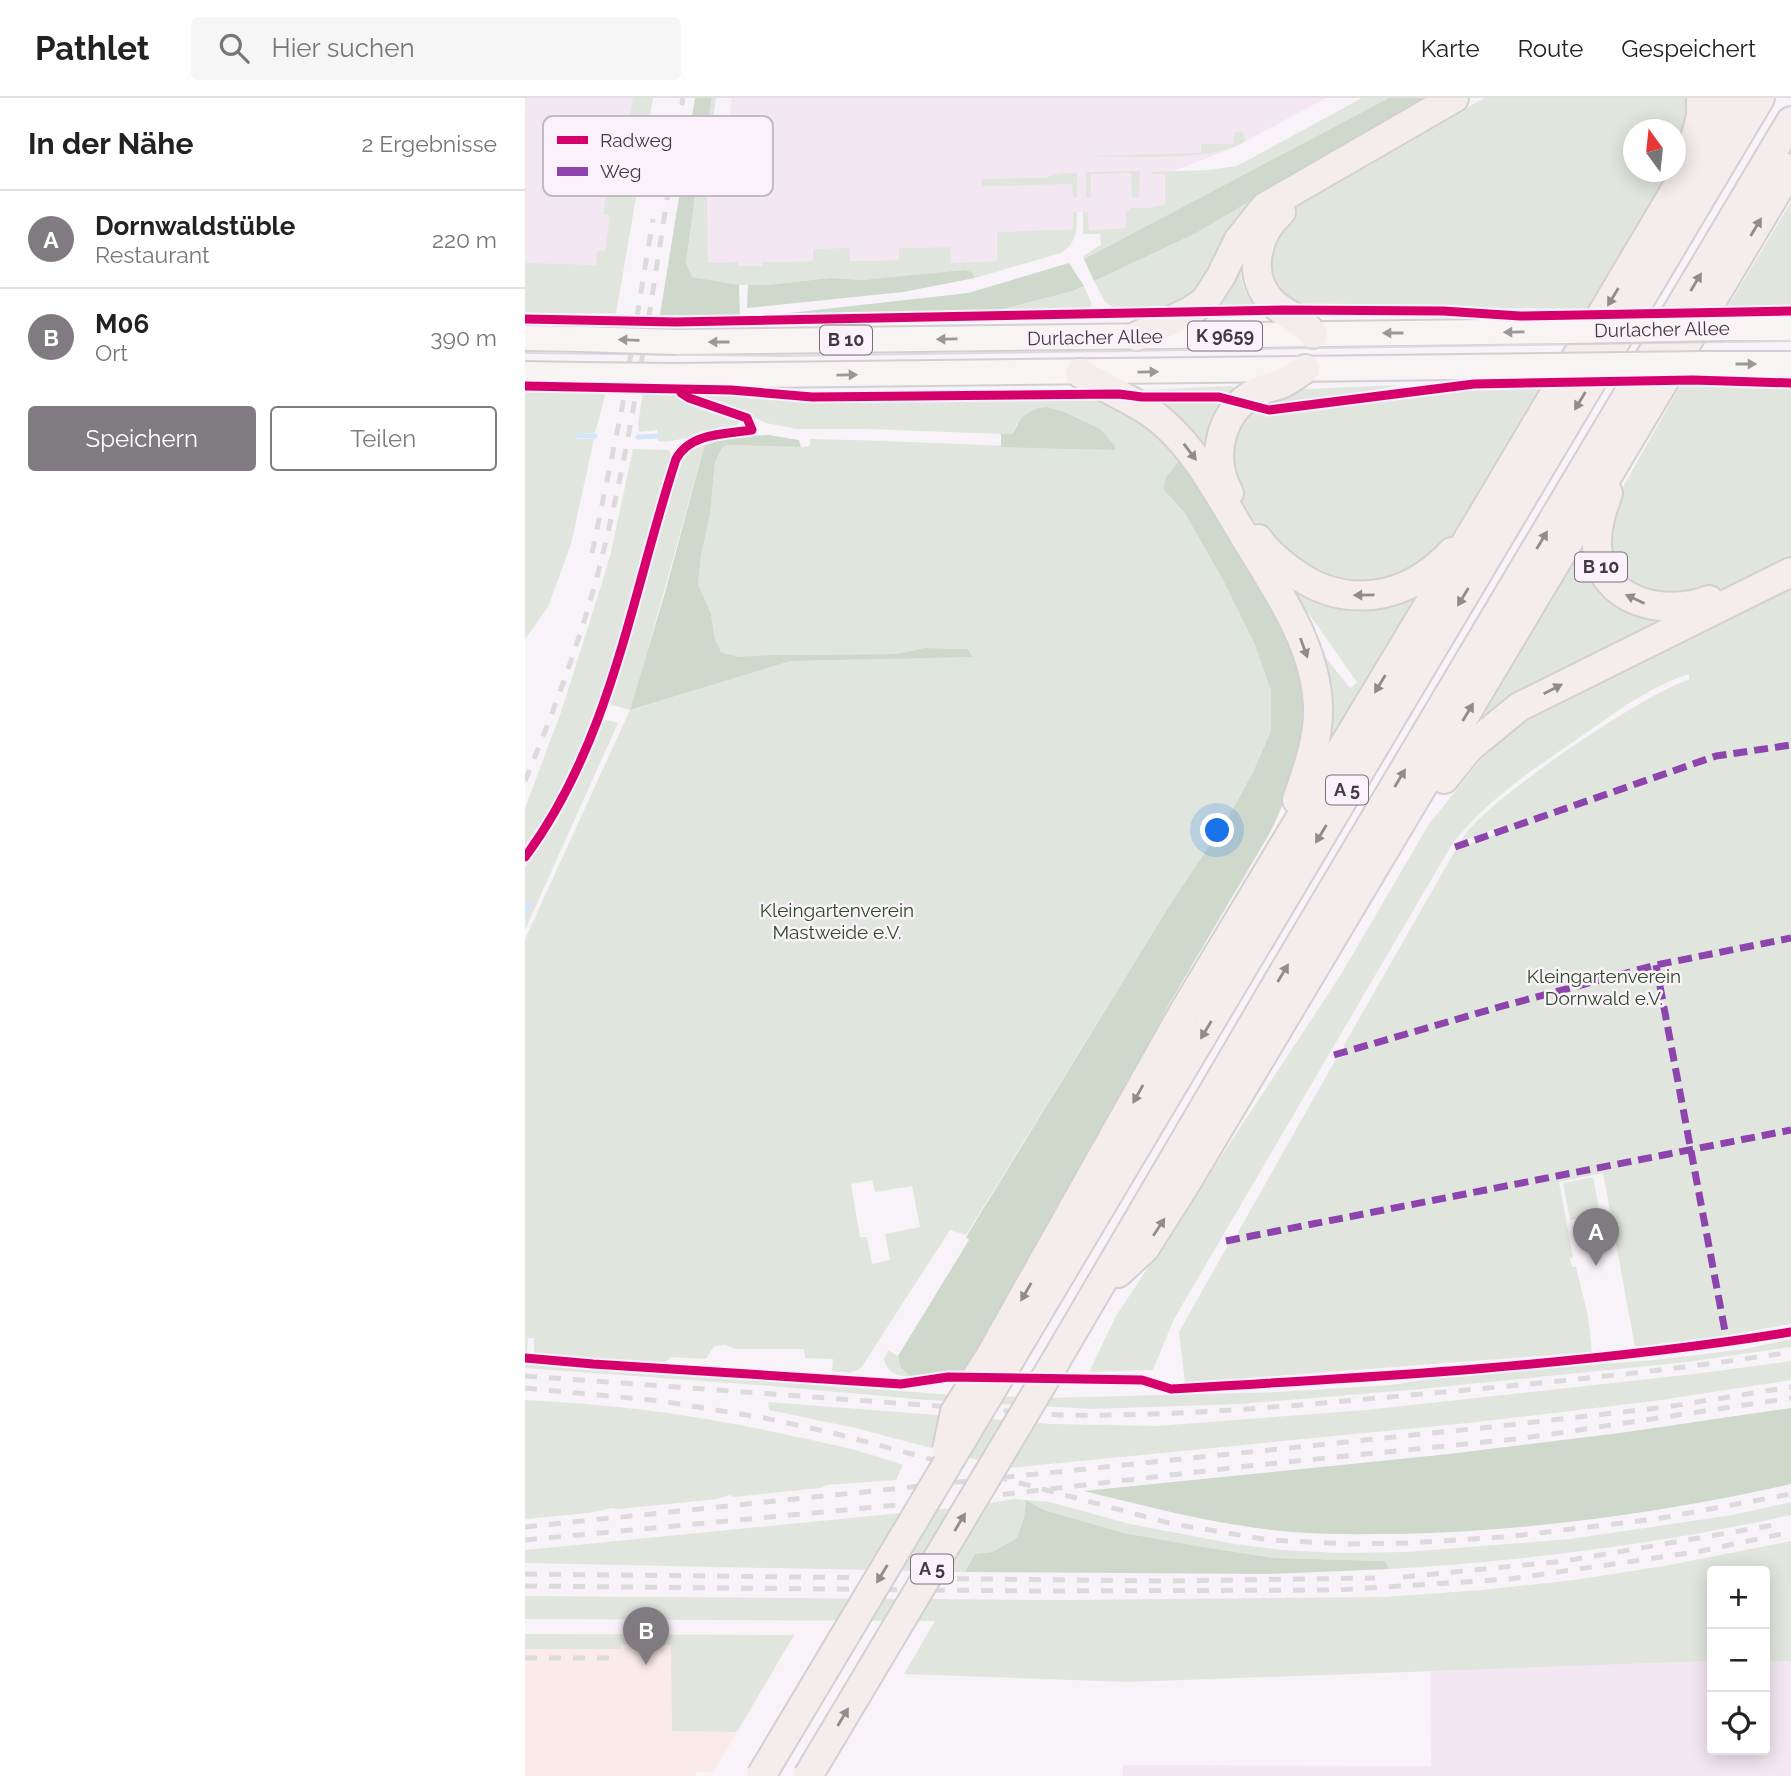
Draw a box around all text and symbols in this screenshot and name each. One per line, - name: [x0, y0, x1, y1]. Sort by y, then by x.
- search box: [191, 17, 681, 80]
- text: Pathlet: [35, 29, 149, 68]
- icon: search: [215, 29, 253, 67]
- text: Hier suchen: [271, 33, 415, 63]
- text: Karte: [1421, 34, 1480, 63]
- text: Route: [1518, 34, 1583, 63]
- text: Gespeichert: [1621, 34, 1756, 63]
- legend: [543, 116, 773, 196]
- north arrow: [1623, 119, 1686, 182]
- text: In der Nähe: [28, 126, 193, 161]
- text: Radweg: [600, 129, 672, 151]
- text: 2 Ergebnisse: [361, 130, 497, 157]
- text: Weg: [600, 160, 642, 182]
- text: Dornwaldstüble: [95, 211, 295, 241]
- one-way arrow: [1750, 218, 1762, 237]
- text: A: [43, 226, 59, 253]
- text: 220 m: [432, 226, 497, 253]
- text: Restaurant: [95, 241, 210, 268]
- one-way arrow: [1689, 272, 1702, 291]
- one-way arrow: [1606, 287, 1619, 306]
- text: M06: [95, 309, 149, 339]
- street label: Durlacher Allee: [1594, 317, 1730, 341]
- road number: K 9659: [1188, 322, 1262, 350]
- text: B: [43, 324, 59, 351]
- text: 390 m: [430, 324, 497, 351]
- street label: Durlacher Allee: [1027, 325, 1163, 349]
- road number: B 10: [820, 326, 872, 354]
- one-way arrow: [1502, 326, 1524, 337]
- one-way arrow: [1382, 327, 1404, 339]
- one-way arrow: [936, 333, 958, 345]
- one-way arrow: [617, 335, 639, 346]
- one-way arrow: [708, 336, 730, 348]
- text: Ort: [95, 339, 128, 366]
- one-way arrow: [1736, 358, 1758, 370]
- one-way arrow: [1138, 366, 1160, 378]
- one-way arrow: [836, 370, 858, 381]
- one-way arrow: [1573, 392, 1586, 411]
- button: Speichern: [28, 406, 256, 471]
- button: Teilen: [270, 406, 497, 471]
- one-way arrow: [1183, 443, 1197, 461]
- one-way arrow: [1536, 531, 1548, 550]
- road number: B 10: [1575, 552, 1627, 582]
- one-way arrow: [1457, 587, 1469, 606]
- one-way arrow: [1353, 589, 1375, 601]
- one-way arrow: [1625, 593, 1645, 605]
- one-way arrow: [1299, 637, 1310, 658]
- one-way arrow: [1374, 675, 1386, 694]
- one-way arrow: [1543, 684, 1563, 695]
- one-way arrow: [1461, 702, 1474, 721]
- one-way arrow: [1394, 769, 1407, 788]
- road number: A 5: [1326, 776, 1368, 804]
- your location: [1200, 813, 1234, 847]
- one-way arrow: [1315, 825, 1328, 844]
- park label: Kleingartenverein Mastweide e.V.: [760, 899, 914, 943]
- one-way arrow: [1277, 964, 1290, 983]
- park label: Kleingartenverein Dornwald e.V.: [1527, 965, 1681, 1009]
- one-way arrow: [1199, 1020, 1212, 1039]
- one-way arrow: [1132, 1084, 1144, 1104]
- pin: A: [1573, 1208, 1619, 1266]
- one-way arrow: [1152, 1217, 1165, 1236]
- one-way arrow: [1020, 1283, 1032, 1302]
- one-way arrow: [953, 1512, 965, 1532]
- road number: A 5: [911, 1554, 953, 1584]
- one-way arrow: [876, 1564, 888, 1583]
- map controls: [1707, 1566, 1770, 1755]
- button: +: [1707, 1566, 1770, 1629]
- pin: B: [623, 1607, 669, 1665]
- button: −: [1707, 1629, 1770, 1692]
- button: locate: [1707, 1692, 1770, 1755]
- one-way arrow: [837, 1708, 849, 1727]

